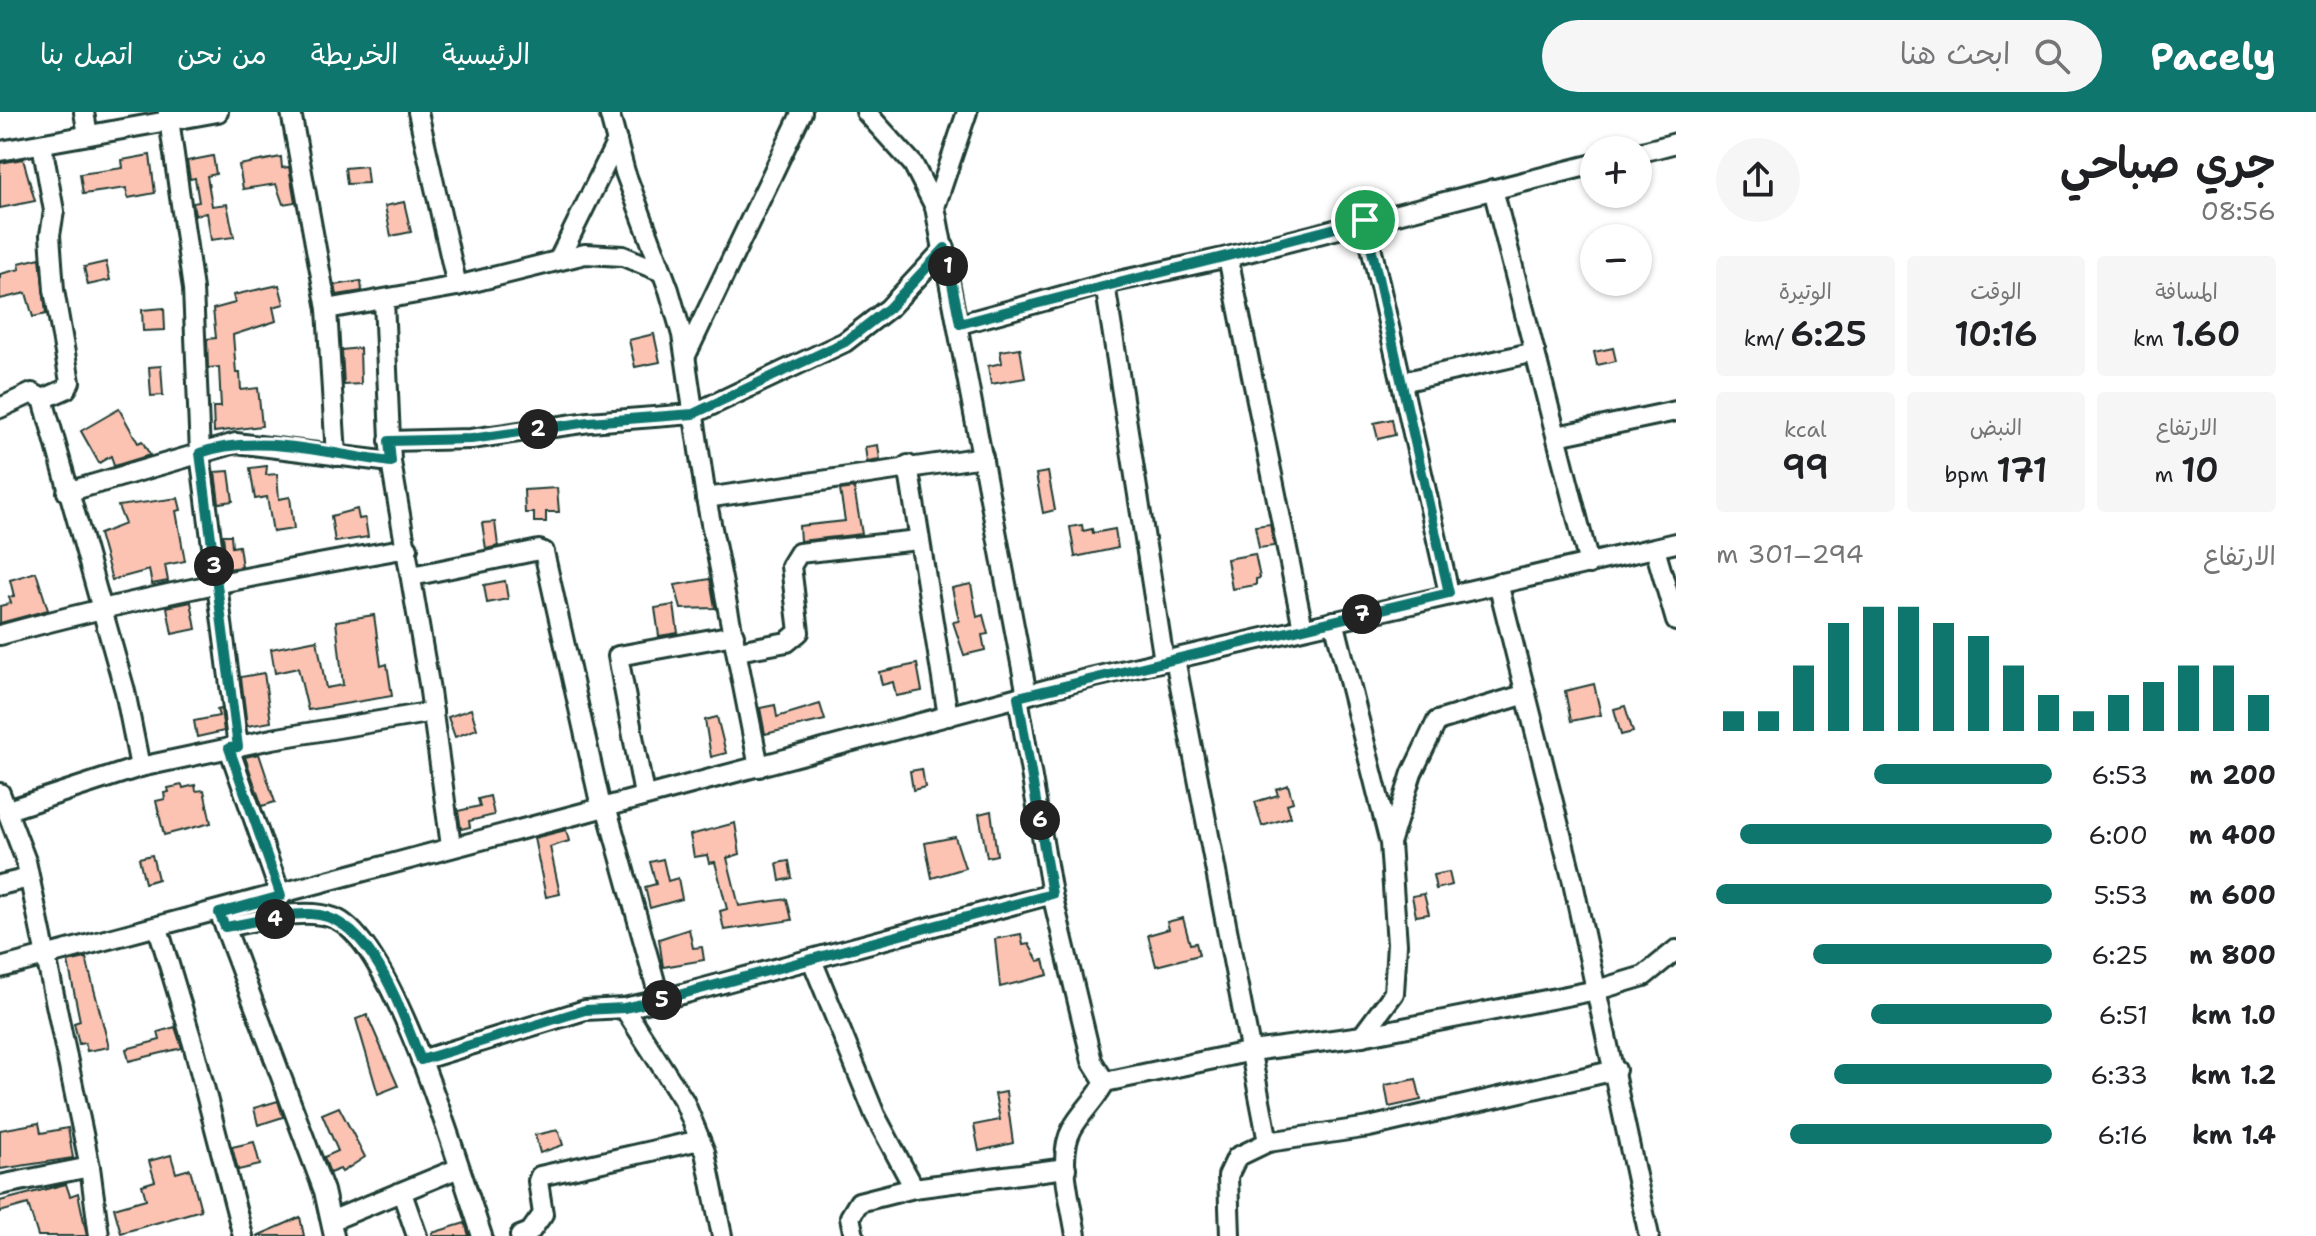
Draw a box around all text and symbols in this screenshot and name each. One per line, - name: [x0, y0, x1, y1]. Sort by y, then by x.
- search box: [1542, 20, 2102, 92]
- text: Pacely: [2150, 31, 2276, 82]
- text: ابحث هنا: [1900, 33, 2010, 74]
- icon: search: [2030, 34, 2074, 78]
- text: اتصل بنا: [40, 35, 133, 73]
- text: من نحن: [177, 35, 267, 73]
- text: الخريطة: [311, 35, 398, 73]
- text: الرئيسية: [442, 35, 530, 73]
- text: جري صباحي: [2060, 133, 2276, 192]
- map controls: [1580, 136, 1652, 296]
- button: +: [1580, 136, 1652, 208]
- button: share: [1716, 138, 1800, 222]
- pin: [1331, 186, 1399, 254]
- text: 08:56: [2201, 193, 2276, 228]
- icon: arrive: [1343, 198, 1387, 242]
- button: −: [1580, 224, 1652, 296]
- pin: 1: [928, 246, 968, 286]
- text: 1: [943, 251, 953, 280]
- text: الوتيرة: [1779, 277, 1832, 306]
- text: الوقت: [1970, 277, 2022, 306]
- text: المسافة: [2155, 277, 2218, 306]
- text: 6:25: [1790, 311, 1867, 357]
- text: 10:16: [1954, 311, 2038, 357]
- text: 1.60: [2172, 311, 2240, 357]
- text: /km: [1744, 324, 1790, 353]
- text: km: [2133, 324, 2172, 353]
- pin: 2: [518, 409, 558, 449]
- text: النبض: [1970, 413, 2022, 442]
- text: الارتفاع: [2156, 413, 2218, 442]
- text: 2: [530, 414, 546, 443]
- text: kcal: [1784, 415, 1827, 444]
- text: 99: [1782, 444, 1829, 490]
- text: 171: [1996, 447, 2048, 493]
- text: 10: [2181, 447, 2219, 493]
- text: bpm: [1944, 460, 1996, 489]
- text: m: [2155, 460, 2181, 489]
- text: 294–301 m: [1716, 536, 1864, 571]
- text: الارتفاع: [2203, 538, 2276, 573]
- pin: 3: [194, 546, 234, 586]
- text: 3: [206, 551, 222, 580]
- pin: 7: [1342, 594, 1382, 634]
- text: 7: [1354, 599, 1370, 628]
- text: 6:53: [2091, 757, 2148, 792]
- text: 200 m: [2189, 757, 2276, 792]
- pin: 6: [1020, 800, 1060, 840]
- text: 6: [1032, 805, 1048, 834]
- text: 6:00: [2088, 817, 2148, 852]
- text: 400 m: [2189, 817, 2276, 852]
- text: 5:53: [2094, 877, 2148, 912]
- text: 600 m: [2189, 877, 2276, 912]
- pin: 4: [255, 899, 295, 939]
- text: 4: [267, 904, 283, 933]
- text: 6:25: [2091, 937, 2148, 972]
- text: 800 m: [2189, 937, 2276, 972]
- pin: 5: [642, 980, 682, 1020]
- text: 5: [655, 985, 669, 1014]
- text: 6:51: [2098, 997, 2148, 1032]
- text: 1.0 km: [2191, 997, 2276, 1032]
- text: 6:33: [2090, 1057, 2148, 1092]
- text: 1.2 km: [2191, 1057, 2276, 1092]
- text: 6:16: [2097, 1117, 2148, 1152]
- text: 1.4 km: [2192, 1117, 2276, 1152]

